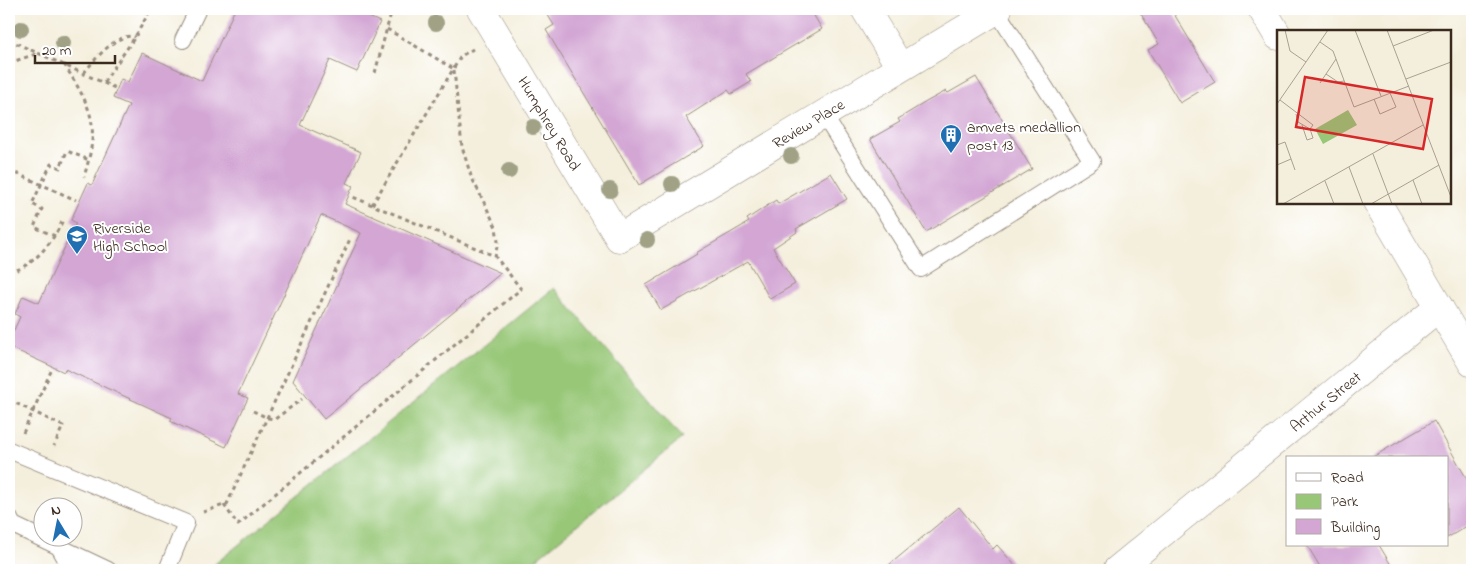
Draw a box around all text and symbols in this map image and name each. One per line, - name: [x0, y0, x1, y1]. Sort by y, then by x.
- inset map: [1277, 30, 1451, 204]
- scale bar: [35, 32, 115, 64]
- text: 20 m: [42, 40, 72, 62]
- street label: Humphrey Road: [511, 72, 586, 176]
- street label: Review Place: [768, 93, 850, 156]
- place label: amvets medallion post 13: [967, 116, 1081, 158]
- building icon: amvets medallion post 13: [939, 123, 963, 154]
- place label: Riverside High School: [93, 217, 167, 259]
- school or university icon: Riverside High School: [65, 224, 89, 255]
- street label: Arthur Street: [1285, 366, 1368, 439]
- legend: [1286, 456, 1448, 546]
- text: Road: [1331, 467, 1364, 489]
- text: Park: [1331, 491, 1359, 513]
- north arrow: [32, 496, 82, 546]
- text: N: [50, 500, 62, 522]
- text: Building: [1330, 517, 1380, 540]

